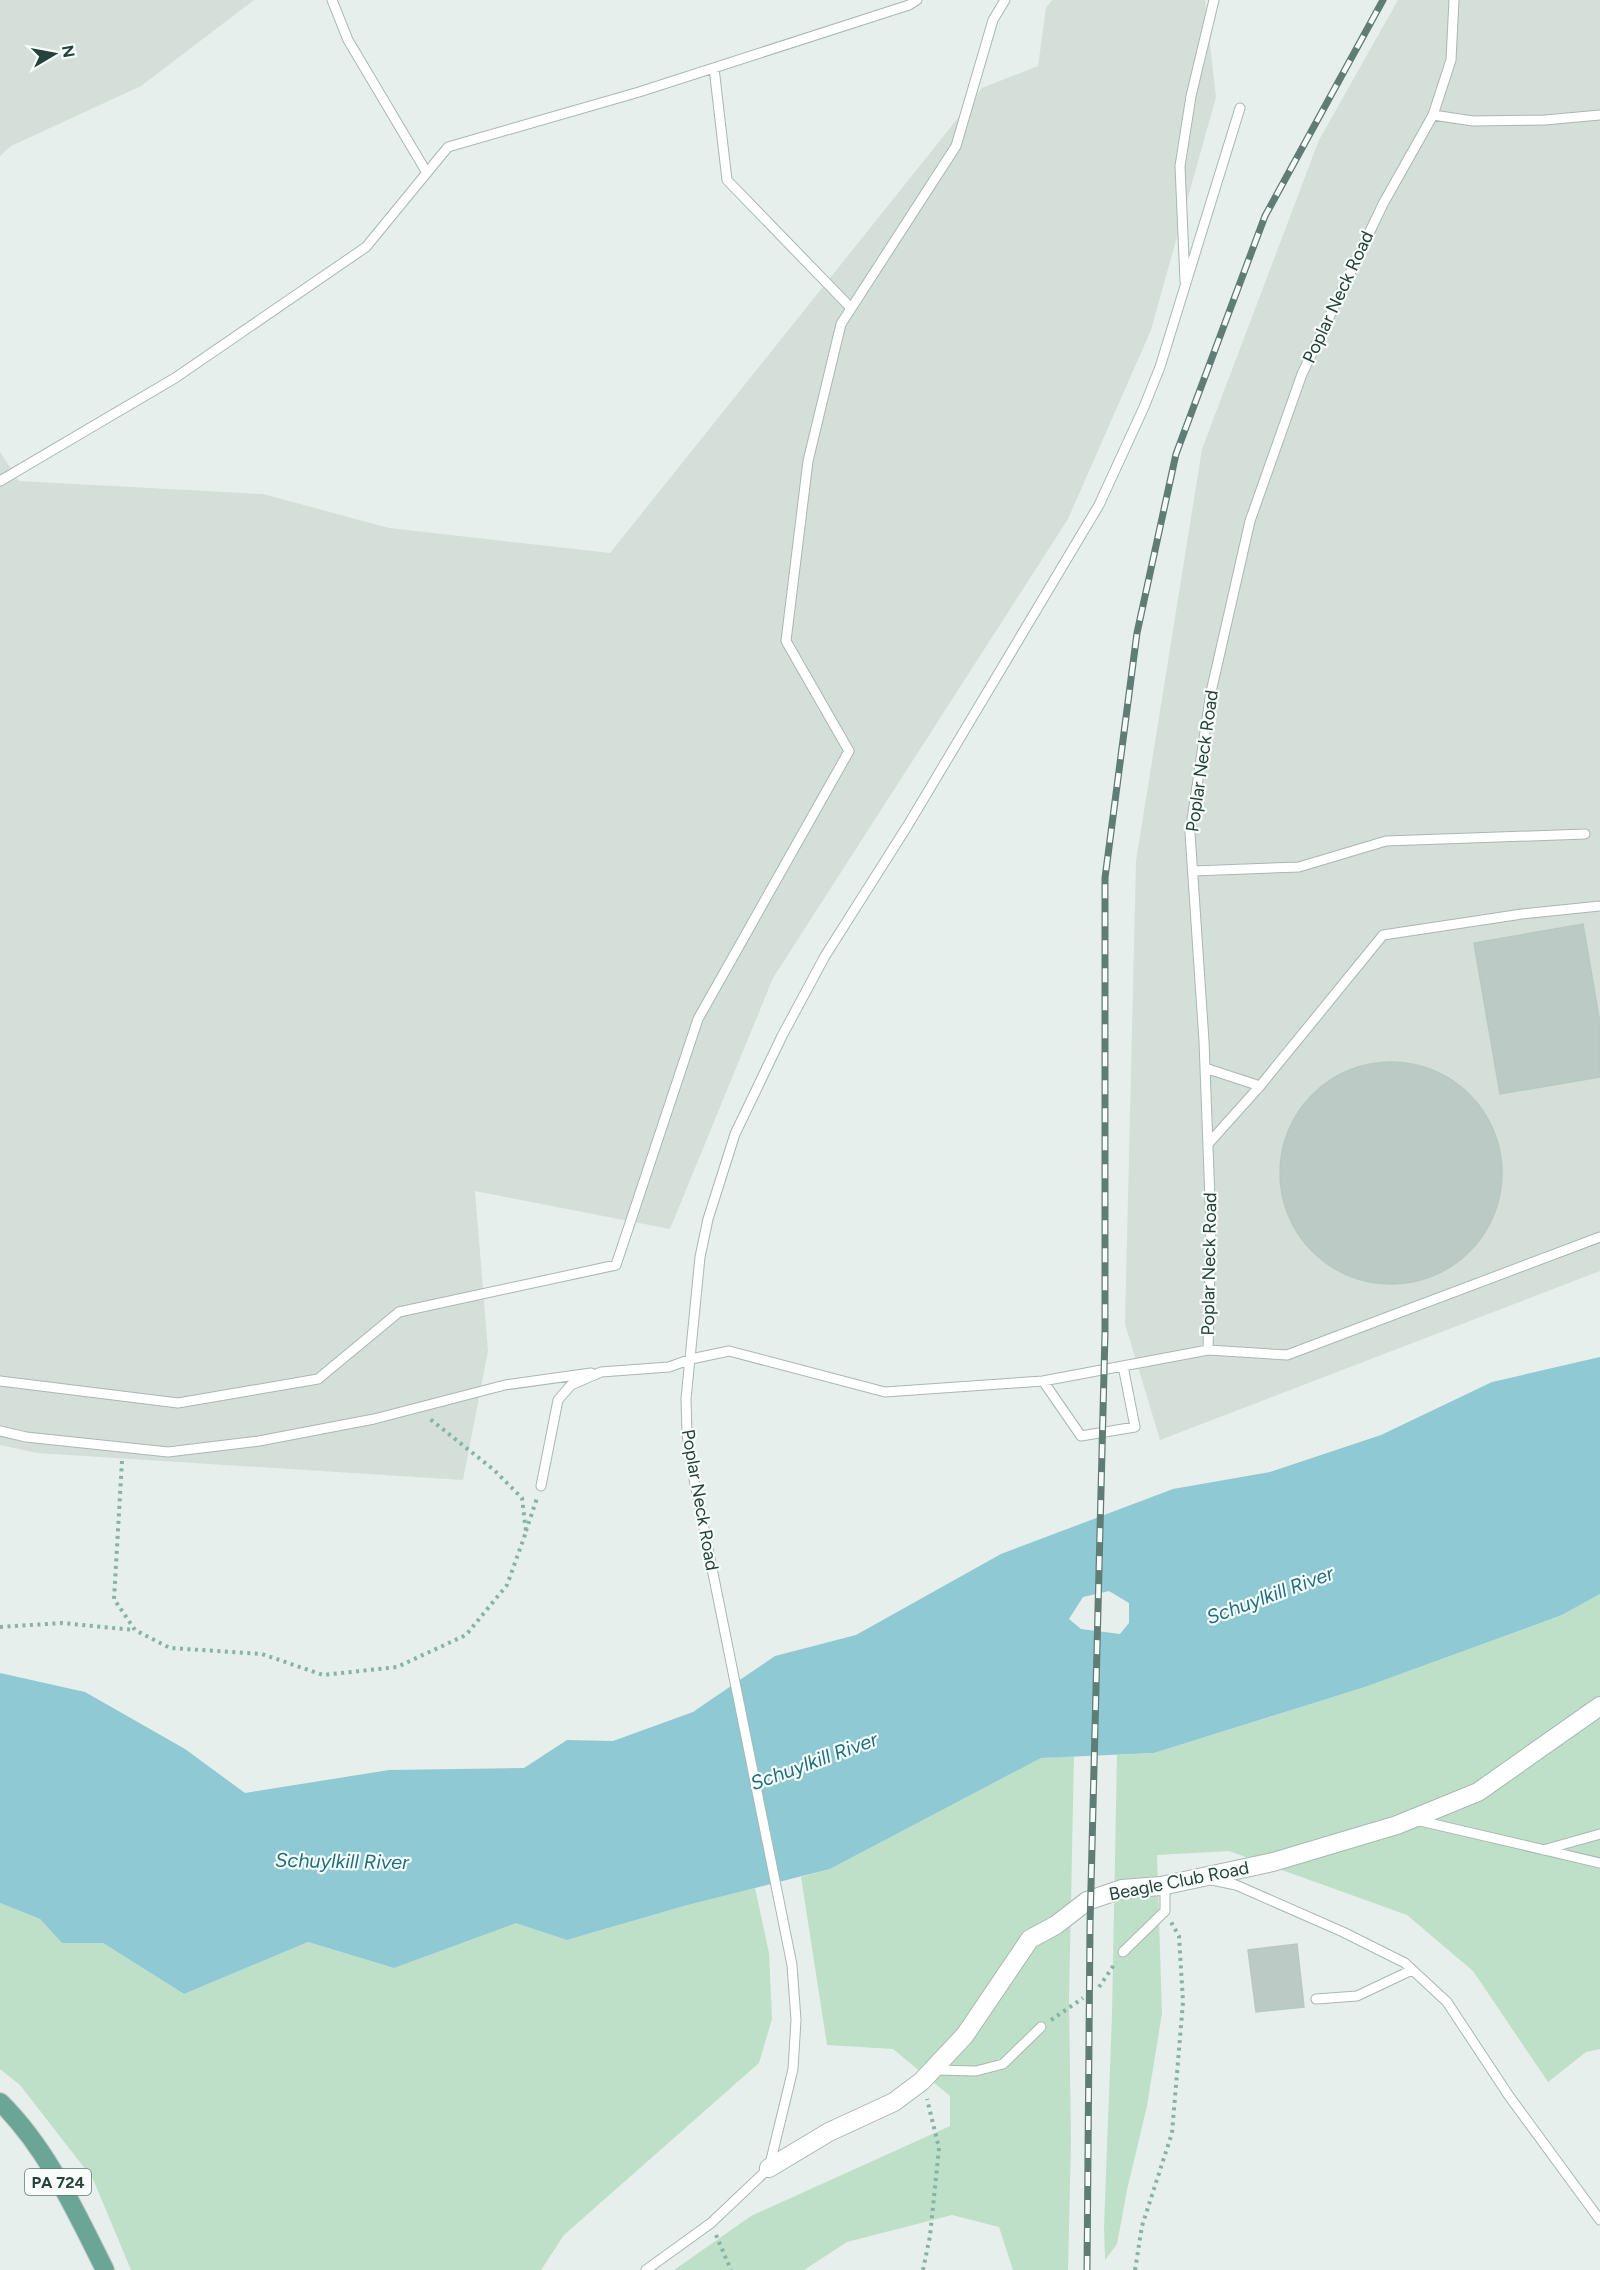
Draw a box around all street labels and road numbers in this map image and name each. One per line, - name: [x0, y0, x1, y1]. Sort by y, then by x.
- street label: Poplar Neck Road: [1298, 228, 1378, 366]
- street label: Poplar Neck Road: [1181, 689, 1223, 833]
- street label: Poplar Neck Road: [1197, 1192, 1221, 1336]
- street label: Poplar Neck Road: [677, 1428, 723, 1572]
- street label: Beagle Club Road: [1107, 1857, 1251, 1905]
- road number: PA 724: [25, 2169, 91, 2195]

